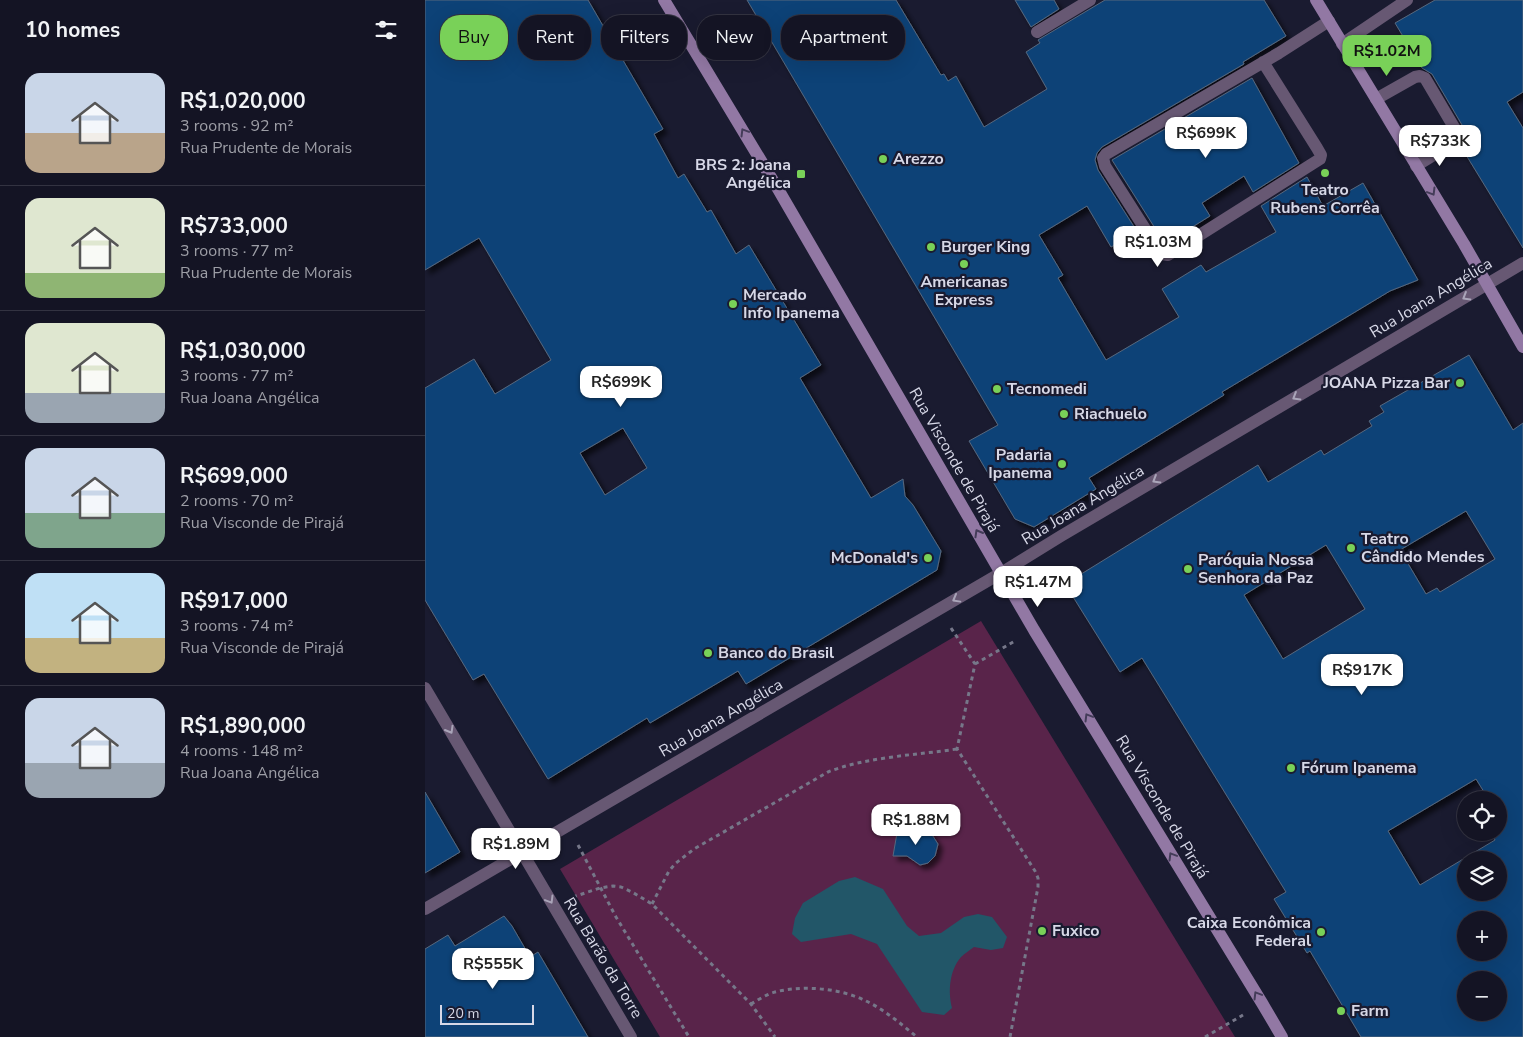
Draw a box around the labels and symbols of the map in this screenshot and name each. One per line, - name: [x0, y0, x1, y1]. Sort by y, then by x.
- pin: R$1.02M: [1341, 34, 1433, 77]
- pin: R$699K: [1165, 116, 1247, 159]
- pin: R$733K: [1399, 124, 1481, 167]
- one-way arrow: [740, 129, 750, 138]
- place label: Arezzo: [893, 148, 944, 170]
- marker: Arezzo: [877, 153, 889, 165]
- place label: BRS 2: Joana Angélica: [695, 154, 791, 194]
- marker: Teatro Rubens Corrêa: [1319, 167, 1331, 179]
- marker: BRS 2: Joana Angélica: [795, 168, 807, 180]
- place label: Teatro Rubens Corrêa: [1270, 179, 1380, 219]
- one-way arrow: [1425, 186, 1435, 195]
- pin: R$1.03M: [1112, 226, 1204, 268]
- place label: Burger King: [941, 236, 1030, 258]
- marker: Burger King: [925, 241, 937, 253]
- street label: Rua Joana Angélica: [1366, 253, 1496, 343]
- marker: Americanas Express: [958, 258, 970, 270]
- place label: Americanas Express: [920, 271, 1008, 311]
- place label: Mercado Info Ipanema: [743, 284, 840, 324]
- one-way arrow: [1462, 290, 1471, 300]
- marker: Mercado Info Ipanema: [727, 298, 739, 310]
- pin: R$699K: [580, 366, 662, 408]
- place label: JOANA Pizza Bar: [1322, 372, 1451, 394]
- marker: JOANA Pizza Bar: [1454, 377, 1466, 389]
- place label: Tecnomedi: [1007, 378, 1087, 400]
- street label: Rua Visconde de Pirajá: [903, 383, 1005, 537]
- marker: Tecnomedi: [991, 383, 1003, 395]
- one-way arrow: [1292, 391, 1301, 401]
- place label: Riachuelo: [1074, 403, 1147, 425]
- marker: Riachuelo: [1058, 408, 1070, 420]
- place label: Padaria Ipanema: [988, 444, 1052, 484]
- marker: Padaria Ipanema: [1056, 458, 1068, 470]
- street label: Rua Joana Angélica: [1018, 460, 1148, 550]
- one-way arrow: [1152, 474, 1161, 484]
- place label: Teatro Cândido Mendes: [1361, 528, 1485, 568]
- one-way arrow: [974, 529, 984, 538]
- marker: Teatro Cândido Mendes: [1345, 542, 1357, 554]
- place label: McDonald's: [831, 547, 918, 569]
- place label: Paróquia Nossa Senhora da Paz: [1198, 549, 1314, 589]
- marker: McDonald's: [922, 552, 934, 564]
- marker: Paróquia Nossa Senhora da Paz: [1182, 563, 1194, 575]
- pin: R$1.47M: [992, 566, 1084, 608]
- one-way arrow: [952, 593, 961, 603]
- place label: Banco do Brasil: [718, 642, 834, 664]
- marker: Banco do Brasil: [702, 647, 714, 659]
- pin: R$917K: [1321, 654, 1403, 696]
- street label: Rua Joana Angélica: [655, 674, 787, 762]
- one-way arrow: [1084, 714, 1094, 723]
- one-way arrow: [443, 725, 453, 734]
- street label: Rua Visconde de Pirajá: [1110, 731, 1214, 883]
- place label: Fórum Ipanema: [1301, 757, 1416, 779]
- marker: Fórum Ipanema: [1285, 762, 1297, 774]
- pin: R$1.88M: [870, 804, 962, 846]
- pin: R$1.89M: [470, 828, 562, 870]
- one-way arrow: [1169, 853, 1179, 862]
- street label: Rua Barão da Torre: [558, 893, 648, 1023]
- one-way arrow: [543, 895, 553, 904]
- place label: Caixa Econômica Federal: [1187, 912, 1311, 952]
- place label: Fuxico: [1052, 920, 1099, 942]
- marker: Fuxico: [1036, 925, 1048, 937]
- marker: Caixa Econômica Federal: [1315, 926, 1327, 938]
- pin: R$555K: [452, 948, 534, 990]
- one-way arrow: [1254, 991, 1264, 1000]
- place label: Farm: [1351, 1000, 1389, 1022]
- scale bar: [440, 1002, 534, 1025]
- marker: Farm: [1335, 1005, 1347, 1017]

